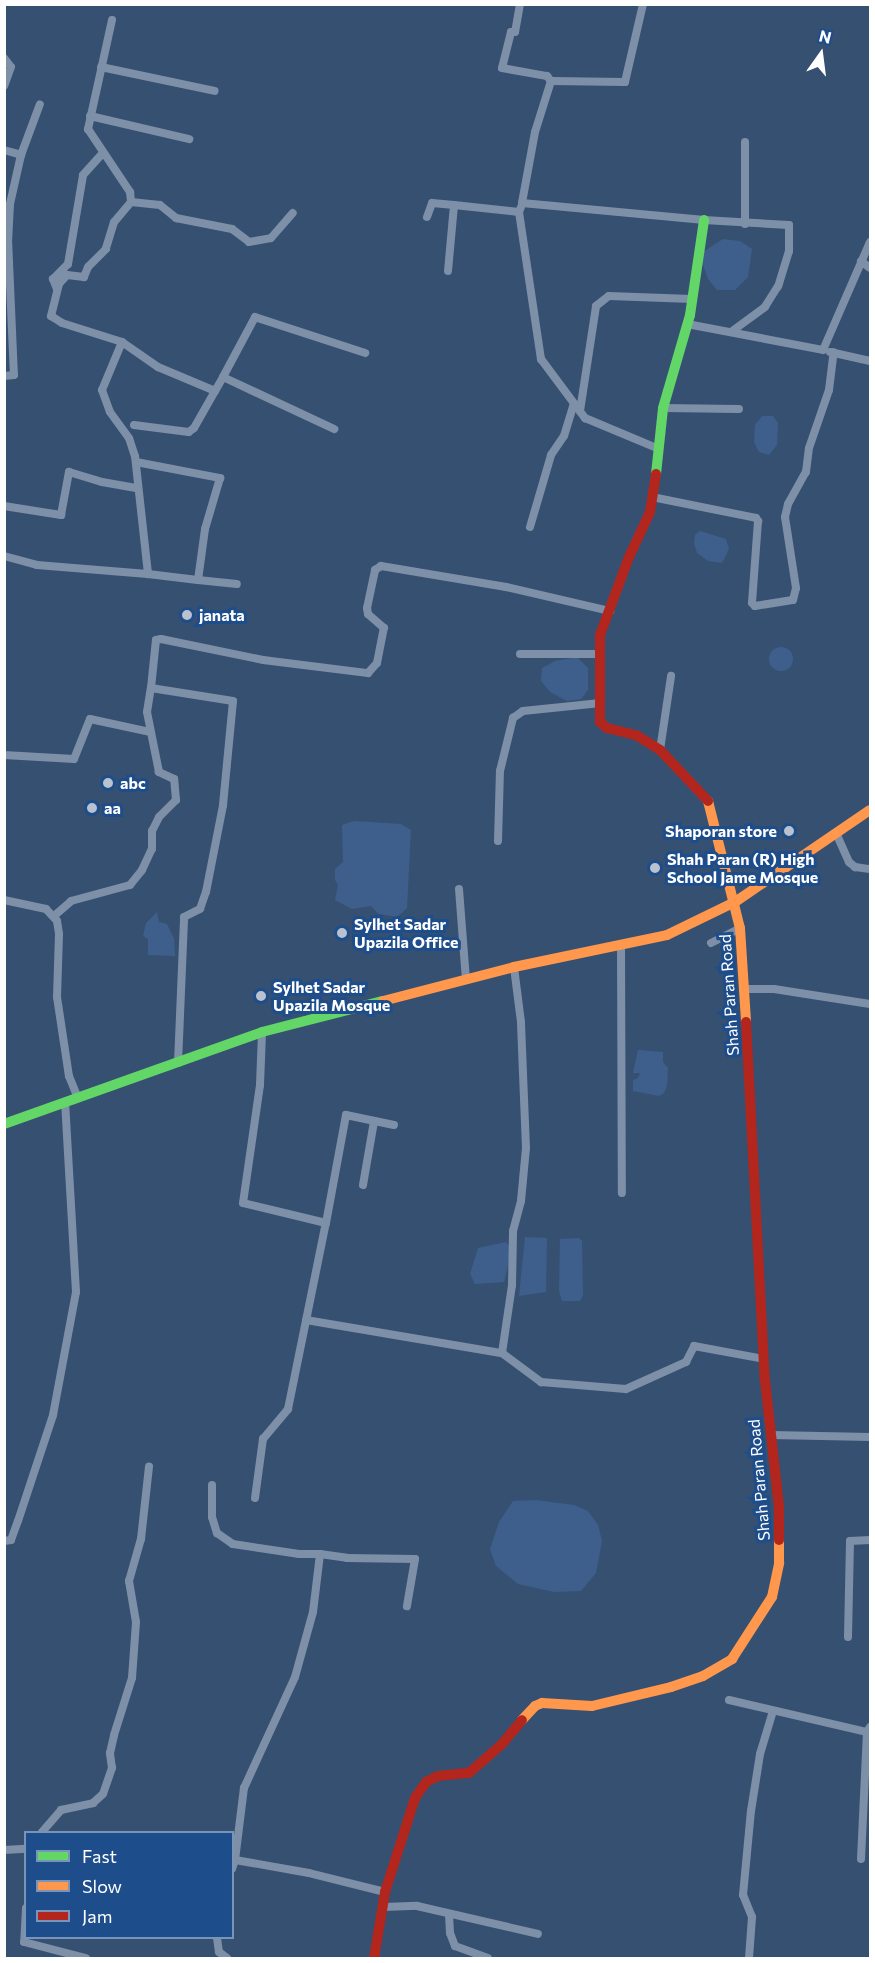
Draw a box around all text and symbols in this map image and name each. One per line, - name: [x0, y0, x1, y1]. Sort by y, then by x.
- north arrow: [791, 24, 851, 84]
- text: N: [817, 25, 834, 47]
- place label: janata: [199, 605, 245, 625]
- marker: janata: [180, 608, 194, 622]
- place label: abc: [120, 773, 146, 793]
- marker: abc: [101, 776, 115, 790]
- place label: aa: [104, 798, 121, 818]
- marker: aa: [85, 801, 99, 815]
- place label: Shaporan store: [665, 821, 777, 841]
- marker: Shaporan store: [782, 824, 796, 838]
- place label: Shah Paran (R) High School Jame Mosque: [667, 849, 818, 887]
- marker: Shah Paran (R) High School Jame Mosque: [648, 861, 662, 875]
- place label: Sylhet Sadar Upazila Office: [354, 914, 458, 952]
- marker: Sylhet Sadar Upazila Office: [335, 926, 349, 940]
- street label: Shah Paran Road: [715, 934, 743, 1056]
- place label: Sylhet Sadar Upazila Mosque: [273, 977, 390, 1015]
- marker: Sylhet Sadar Upazila Mosque: [254, 989, 268, 1003]
- street label: Shah Paran Road: [744, 1419, 774, 1541]
- legend: [24, 1831, 234, 1939]
- text: Fast: [82, 1845, 117, 1867]
- text: Slow: [82, 1875, 122, 1897]
- text: Jam: [82, 1905, 112, 1927]

